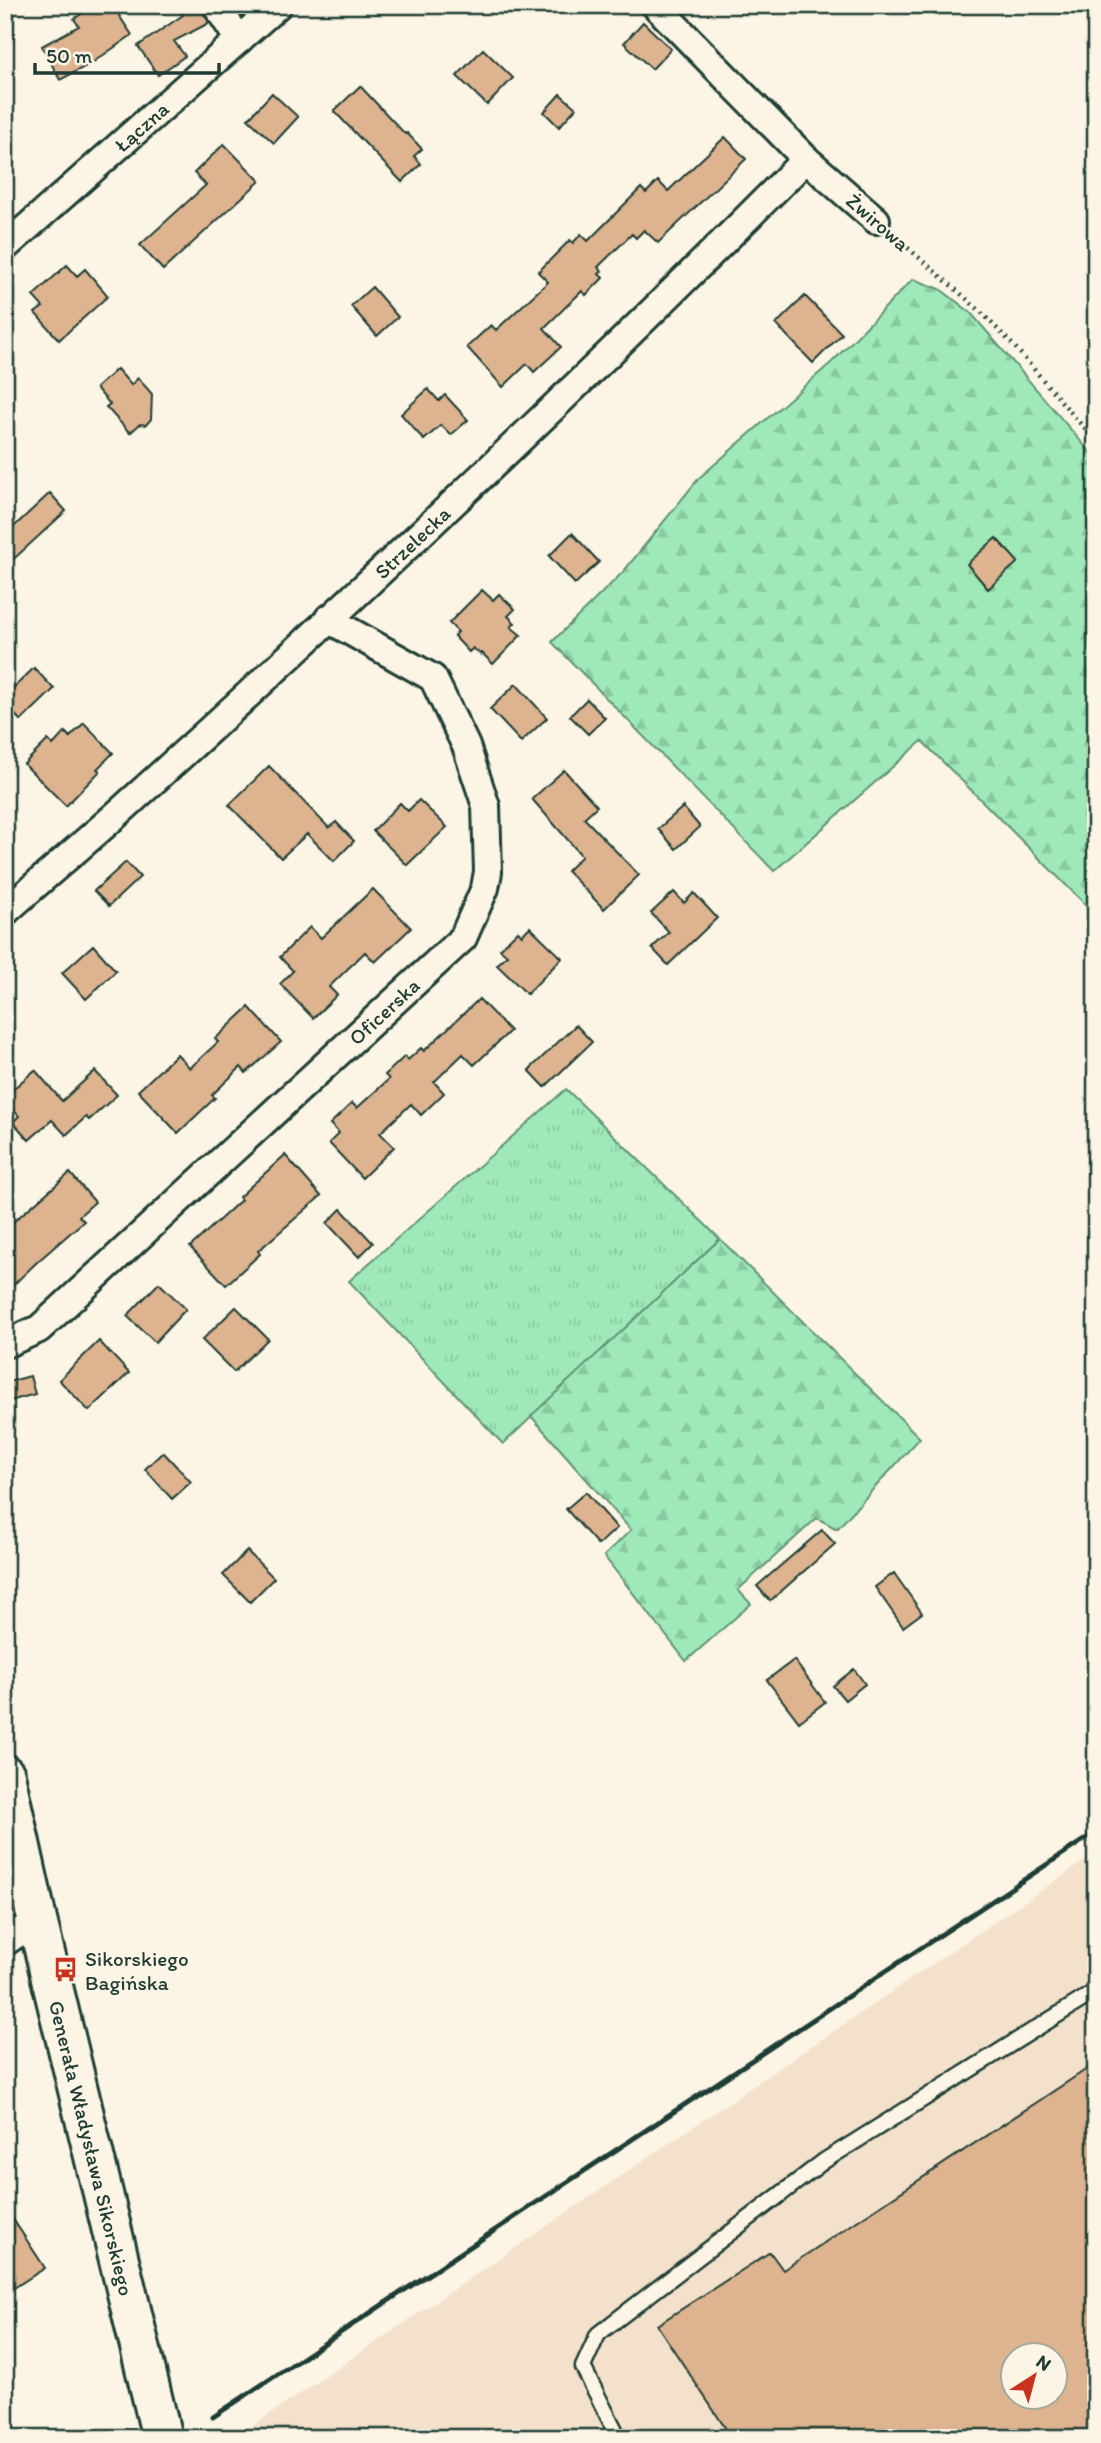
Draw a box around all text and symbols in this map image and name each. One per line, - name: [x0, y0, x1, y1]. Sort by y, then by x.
- scale bar: [35, 32, 219, 76]
- text: 50 m: [46, 43, 93, 68]
- street label: Łączna: [109, 96, 174, 157]
- street label: Żwirowa: [841, 188, 915, 256]
- street label: Strzelecka: [369, 500, 455, 584]
- street label: Oficerska: [343, 972, 424, 1050]
- place label: Sikorskiego Bagińska: [85, 1946, 189, 1995]
- bus stop icon: Sikorskiego Bagińska: [51, 1956, 79, 1984]
- street label: Generała Władysława Sikorskiego: [44, 1998, 140, 2298]
- north arrow: [1000, 2342, 1070, 2412]
- text: N: [1032, 2350, 1056, 2376]

